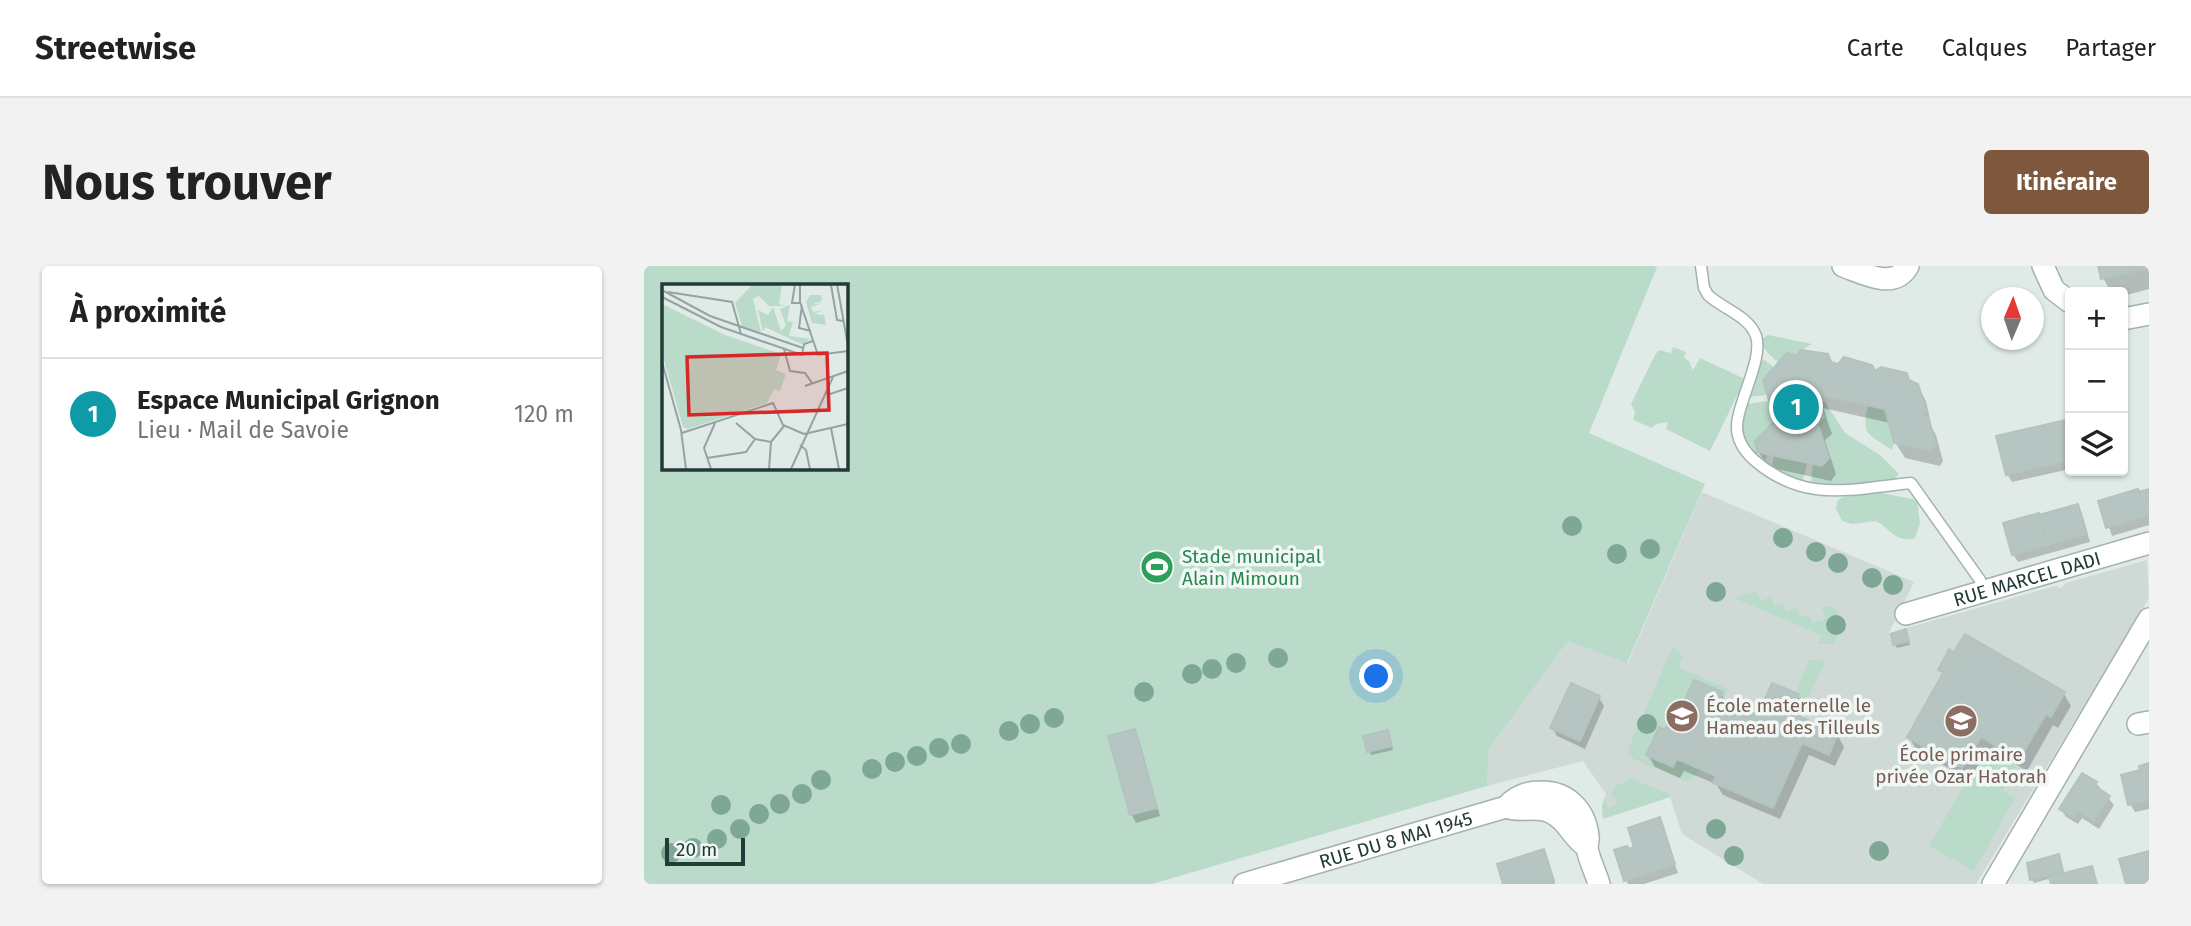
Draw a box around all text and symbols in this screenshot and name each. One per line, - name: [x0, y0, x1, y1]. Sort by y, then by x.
- text: Streetwise: [35, 28, 196, 68]
- text: Carte: [1847, 34, 1904, 62]
- text: Calques: [1942, 34, 2027, 62]
- text: Partager: [2065, 34, 2156, 62]
- button: Itinéraire: [1984, 150, 2149, 214]
- text: Nous trouver: [42, 153, 332, 212]
- inset map: [662, 284, 847, 469]
- north arrow: [1981, 287, 2044, 350]
- map controls: [2065, 287, 2128, 476]
- button: +: [2065, 287, 2128, 350]
- text: À proximité: [70, 294, 226, 330]
- button: −: [2065, 350, 2128, 413]
- pin: 1: [1773, 381, 1819, 433]
- text: Espace Municipal Grignon: [137, 385, 440, 416]
- text: 1: [88, 400, 98, 428]
- text: 120 m: [514, 400, 574, 428]
- button: layers: [2065, 413, 2128, 476]
- text: Lieu · Mail de Savoie: [137, 416, 349, 444]
- place label: Stade municipal Alain Mimoun: [1182, 545, 1322, 590]
- street label: RUE MARCEL DADI: [1951, 546, 2103, 611]
- sports icon: Stade municipal Alain Mimoun: [1138, 548, 1176, 586]
- your location: [1359, 659, 1393, 693]
- place label: École maternelle le Hameau des Tilleuls: [1706, 694, 1880, 739]
- school or university icon: École maternelle le Hameau des Tilleuls: [1663, 697, 1701, 735]
- school or university icon: École primaire privée Ozar Hatorah: [1942, 702, 1980, 740]
- place label: École primaire privée Ozar Hatorah: [1875, 743, 2047, 788]
- street label: RUE DU 8 MAI 1945: [1316, 806, 1475, 873]
- scale bar: [665, 835, 746, 867]
- text: 20 m: [676, 838, 717, 861]

